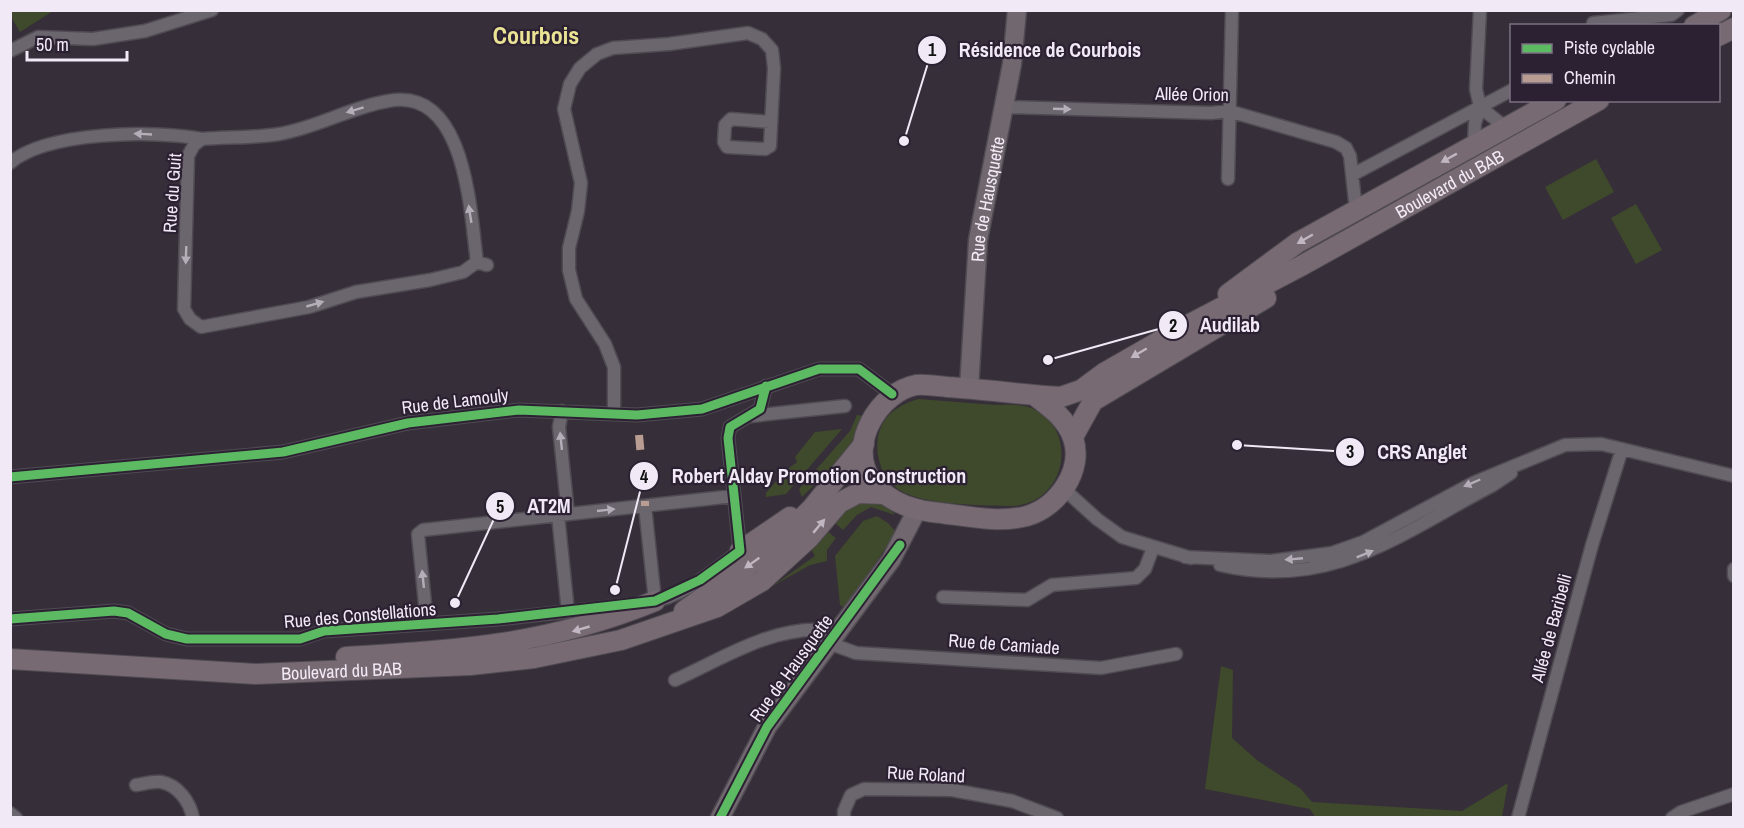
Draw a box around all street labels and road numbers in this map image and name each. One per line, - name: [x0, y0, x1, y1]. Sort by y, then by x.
- street label: Allée Orion: [1154, 81, 1229, 107]
- street label: Rue de Hausquette: [964, 134, 1010, 263]
- street label: Boulevard du BAB: [1390, 143, 1508, 224]
- street label: Rue du Guit: [157, 152, 187, 234]
- street label: Rue de Lamouly: [400, 382, 510, 420]
- street label: Allée de Baribelli: [1524, 571, 1578, 686]
- street label: Rue des Constellations: [283, 596, 437, 634]
- street label: Rue de Hausquette: [744, 609, 838, 727]
- street label: Rue de Camiade: [947, 628, 1061, 660]
- street label: Boulevard du BAB: [281, 655, 402, 685]
- street label: Rue Roland: [886, 759, 966, 789]

